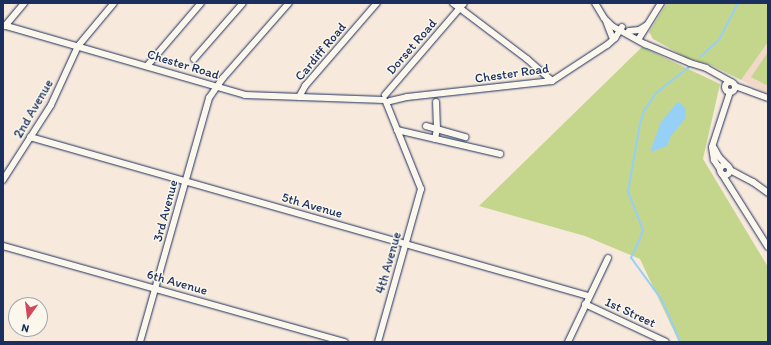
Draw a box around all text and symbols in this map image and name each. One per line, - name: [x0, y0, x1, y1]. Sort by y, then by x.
- street label: Dorset Road: [384, 16, 440, 78]
- street label: Cardiff Road: [292, 20, 350, 84]
- street label: Chester Road: [145, 47, 221, 83]
- street label: Chester Road: [474, 61, 550, 87]
- street label: 2nd Avenue: [11, 77, 57, 141]
- street label: 3rd Avenue: [150, 179, 182, 243]
- street label: 5th Avenue: [280, 190, 344, 222]
- street label: 4th Avenue: [373, 231, 405, 295]
- street label: 6th Avenue: [145, 267, 209, 299]
- street label: 1st Street: [602, 295, 658, 331]
- north arrow: [8, 297, 48, 337]
- text: N: [20, 321, 30, 335]

